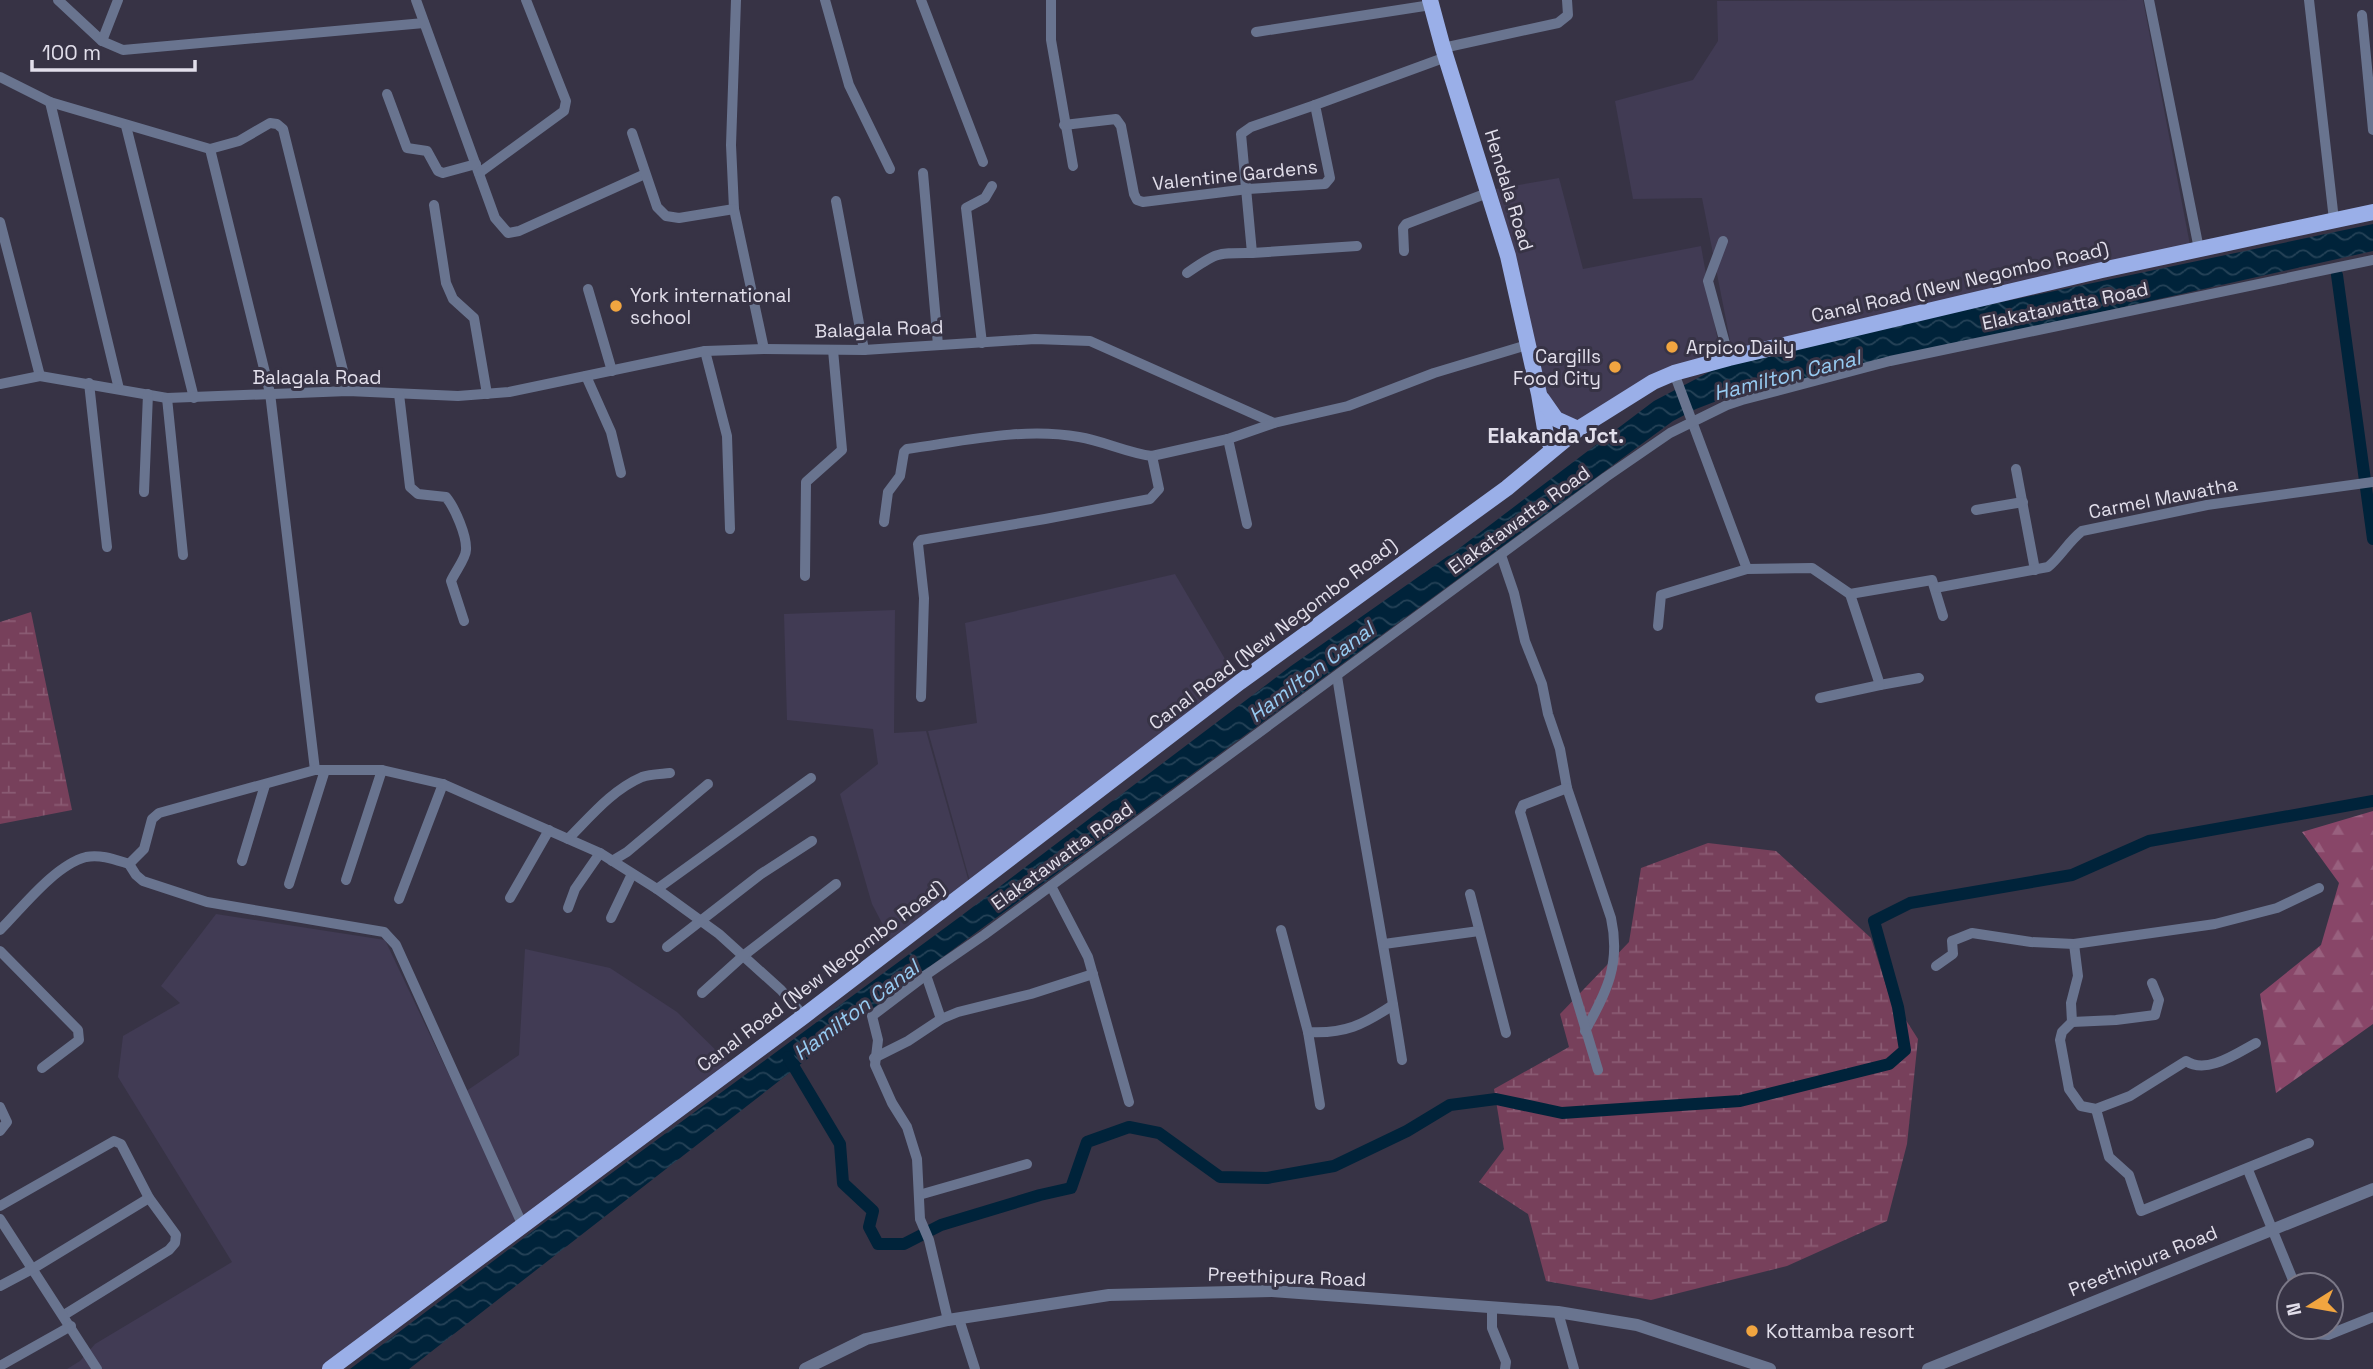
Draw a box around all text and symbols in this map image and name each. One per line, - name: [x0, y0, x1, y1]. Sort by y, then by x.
- scale bar: [32, 28, 194, 72]
- text: 100 m: [42, 39, 101, 66]
- street label: Hendala Road: [1479, 126, 1539, 254]
- street label: Valentine Gardens: [1151, 154, 1319, 196]
- street label: Canal Road (New Negombo Road): [1809, 236, 2111, 328]
- street label: Elakatawatta Road: [1980, 276, 2150, 336]
- place label: York international school: [630, 283, 791, 330]
- marker: York international school: [608, 298, 624, 314]
- street label: Balagala Road: [814, 314, 944, 344]
- place label: Arpico Daily: [1686, 335, 1794, 360]
- marker: Arpico Daily: [1664, 339, 1680, 355]
- water label: Hamilton Canal: [1711, 343, 1866, 406]
- place label: Cargills Food City: [1513, 344, 1601, 391]
- marker: Cargills Food City: [1607, 359, 1623, 375]
- street label: Balagala Road: [252, 365, 382, 390]
- district label: Elakanda Jct.: [1488, 422, 1624, 449]
- street label: Elakatawatta Road: [1443, 460, 1595, 580]
- street label: Carmel Mawatha: [2086, 471, 2240, 525]
- street label: Canal Road (New Negombo Road): [1144, 532, 1402, 736]
- water label: Hamilton Canal: [1243, 614, 1381, 728]
- street label: Elakatawatta Road: [986, 796, 1138, 916]
- street label: Canal Road (New Negombo Road): [692, 874, 950, 1078]
- water label: Hamilton Canal: [788, 952, 926, 1066]
- street label: Preethipura Road: [2065, 1220, 2221, 1302]
- street label: Preethipura Road: [1207, 1262, 1367, 1292]
- north arrow: [2275, 1271, 2345, 1341]
- text: N: [2280, 1301, 2307, 1318]
- place label: Kottamba resort: [1766, 1319, 1915, 1344]
- marker: Kottamba resort: [1744, 1323, 1760, 1339]

